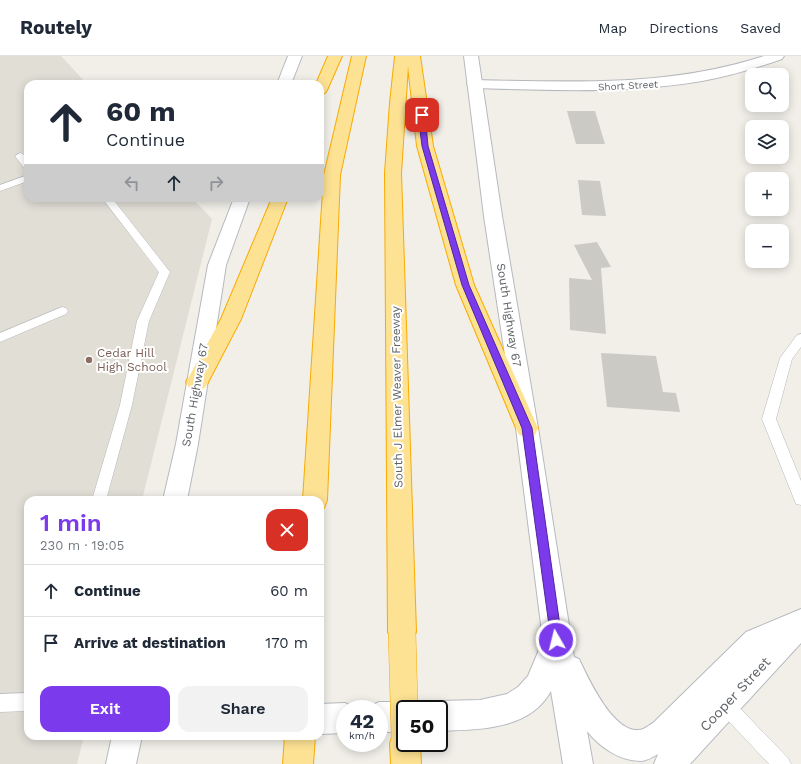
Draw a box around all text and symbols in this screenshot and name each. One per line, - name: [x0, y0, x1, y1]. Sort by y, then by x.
- text: Routely: [20, 16, 92, 39]
- text: Map: [599, 20, 627, 36]
- text: Directions: [649, 20, 718, 36]
- text: Saved: [740, 20, 781, 36]
- map controls: [745, 68, 789, 268]
- button: search: [745, 68, 789, 112]
- street label: Short Street: [598, 78, 659, 93]
- text: 60 m: [106, 95, 176, 128]
- icon: ahead: [40, 96, 92, 148]
- pin: [405, 98, 439, 132]
- icon: arrive: [411, 104, 433, 126]
- button: layers: [745, 120, 789, 164]
- text: Continue: [106, 129, 185, 150]
- icon: left: [121, 172, 143, 194]
- icon: ahead: [163, 172, 185, 194]
- icon: right: [205, 172, 227, 194]
- button: +: [745, 172, 789, 216]
- button: −: [745, 224, 789, 268]
- street label: South Highway 67: [494, 262, 524, 368]
- street label: South J Elmer Weaver Freeway: [388, 305, 406, 488]
- street label: South Highway 67: [179, 342, 211, 448]
- place label: Cedar Hill High School: [97, 346, 167, 374]
- marker: Cedar Hill High School: [84, 355, 94, 365]
- text: 1 min: [40, 509, 102, 537]
- button: close: [266, 509, 308, 551]
- text: 230 m · 19:05: [40, 538, 124, 553]
- icon: ahead: [40, 580, 62, 602]
- text: Continue: [74, 582, 141, 600]
- text: 60 m: [270, 582, 308, 600]
- position arrow: [535, 619, 577, 661]
- icon: arrive: [40, 632, 62, 654]
- text: Arrive at destination: [74, 634, 226, 652]
- text: 170 m: [265, 634, 308, 652]
- street label: Cooper Street: [697, 654, 774, 734]
- button: Exit: [40, 686, 170, 732]
- button: Share: [178, 686, 308, 732]
- speed limit sign: 50: [396, 700, 448, 752]
- text: 42: [350, 709, 374, 733]
- text: km/h: [349, 730, 375, 741]

